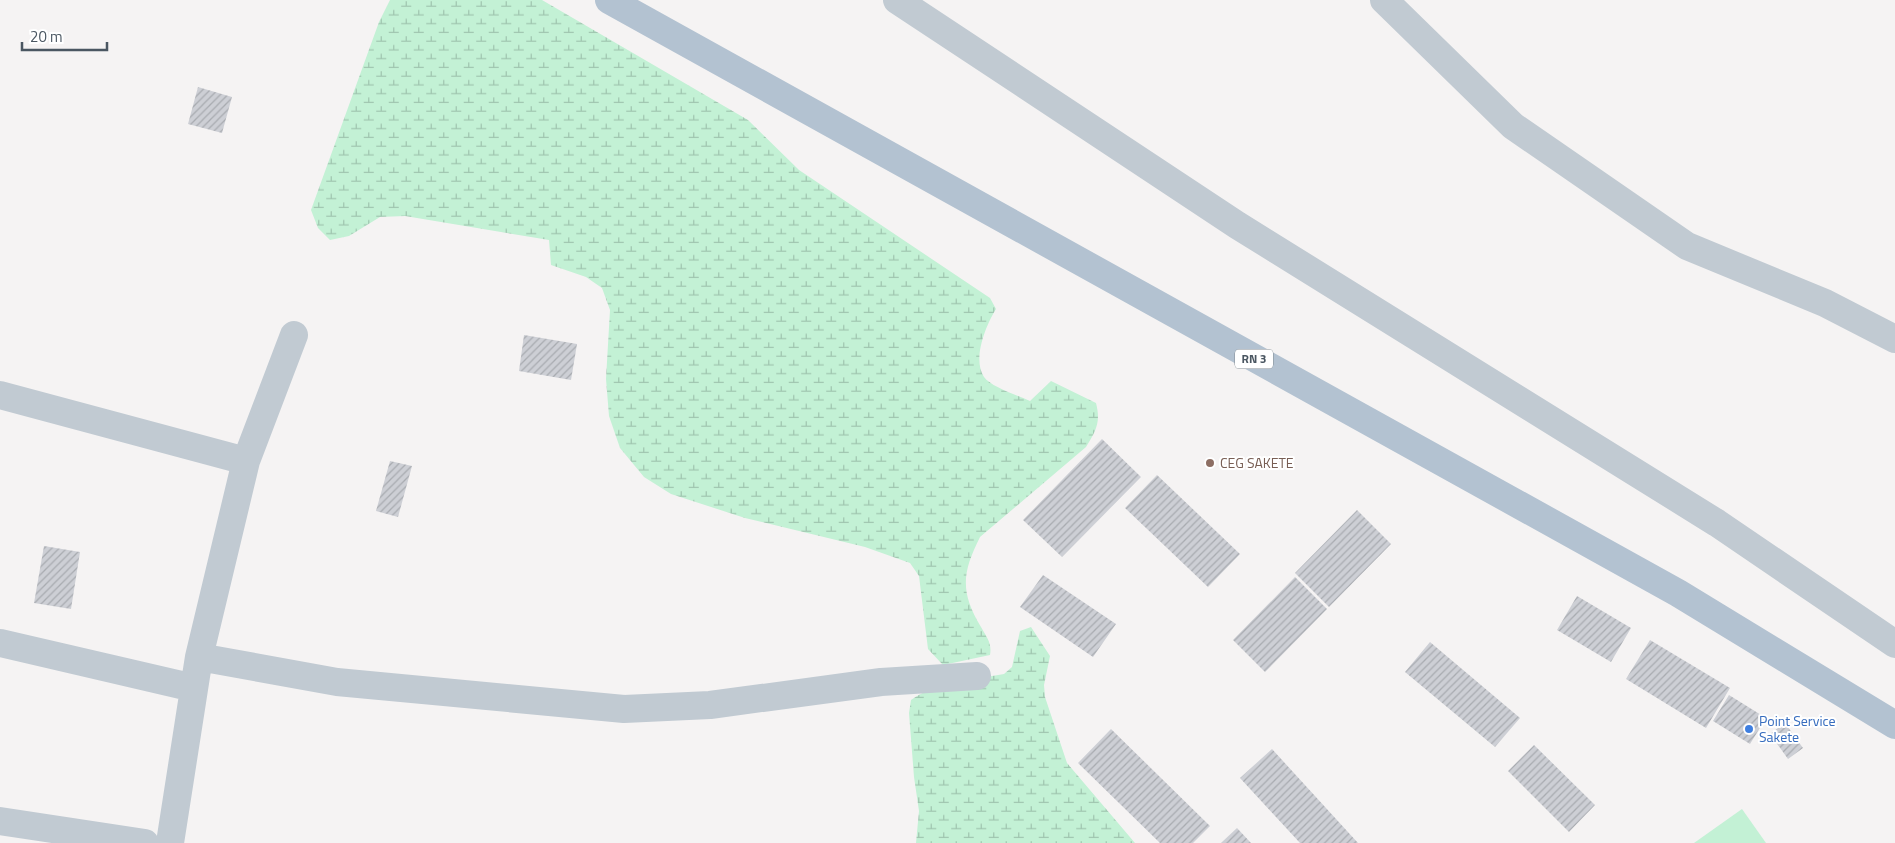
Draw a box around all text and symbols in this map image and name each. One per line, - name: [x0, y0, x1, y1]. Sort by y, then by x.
- scale bar: [22, 20, 108, 52]
- text: 20 m: [30, 25, 63, 48]
- road number: RN 3: [1235, 349, 1273, 368]
- place label: CEG SAKETE: [1220, 452, 1294, 473]
- marker: CEG SAKETE: [1204, 457, 1216, 469]
- place label: Point Service Sakete: [1759, 710, 1836, 747]
- marker: Point Service Sakete: [1743, 723, 1755, 735]

